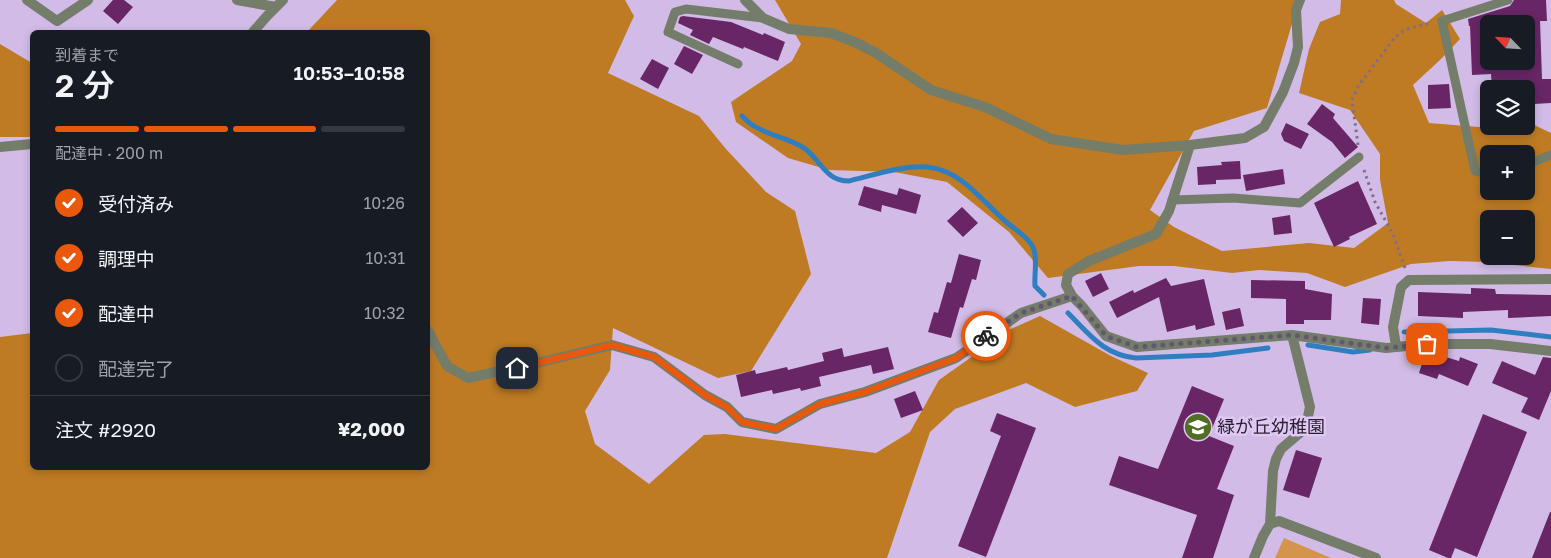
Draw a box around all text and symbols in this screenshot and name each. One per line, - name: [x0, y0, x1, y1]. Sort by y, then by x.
- north arrow: [1480, 15, 1535, 70]
- map controls: [1480, 15, 1535, 265]
- text: 到着まで: [55, 45, 119, 65]
- text: 10:53–10:58: [294, 61, 405, 84]
- text: 2 分: [55, 66, 114, 104]
- button: layers: [1480, 80, 1535, 135]
- text: 配達中 · 200 m: [55, 143, 163, 163]
- button: +: [1480, 145, 1535, 200]
- icon: check: [55, 189, 83, 217]
- text: 受付済み: [98, 192, 174, 215]
- text: 10:26: [364, 193, 405, 213]
- button: −: [1480, 210, 1535, 265]
- icon: check: [55, 244, 83, 272]
- text: 調理中: [98, 247, 155, 270]
- text: 10:31: [365, 248, 405, 268]
- icon: check: [55, 299, 83, 327]
- text: 配達中: [98, 302, 155, 325]
- text: 10:32: [364, 303, 405, 323]
- courier: [961, 311, 1011, 361]
- icon: bike: [972, 322, 1000, 350]
- pin: [1406, 323, 1448, 365]
- icon: bag: [1413, 330, 1441, 358]
- pin: [496, 347, 538, 389]
- icon: home: [503, 354, 531, 382]
- text: 配達完了: [98, 357, 174, 380]
- school or university icon: 緑が丘幼稚園: [1183, 412, 1213, 442]
- place label: 緑が丘幼稚園: [1217, 415, 1325, 437]
- text: ¥2,000: [338, 417, 405, 440]
- text: 注文 #2920: [55, 418, 156, 441]

